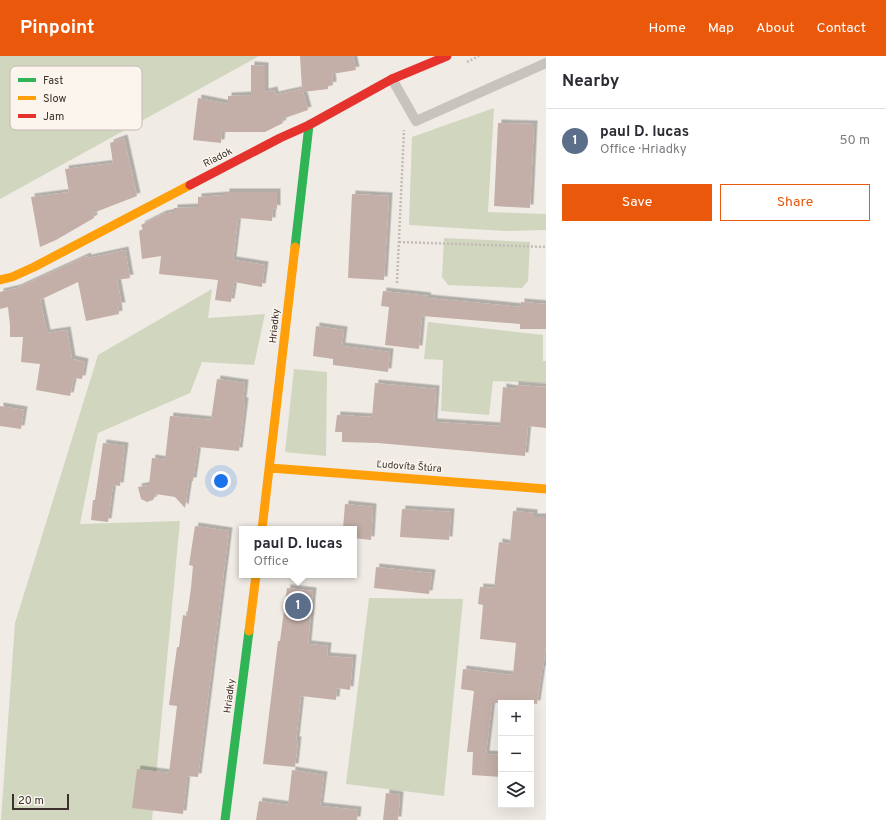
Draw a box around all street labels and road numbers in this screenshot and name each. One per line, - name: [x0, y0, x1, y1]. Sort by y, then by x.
- street label: Riadok: [201, 145, 235, 171]
- street label: Hriadky: [267, 308, 283, 344]
- street label: Ľudovíta Štúra: [376, 458, 442, 476]
- street label: Hriadky: [221, 678, 239, 714]

